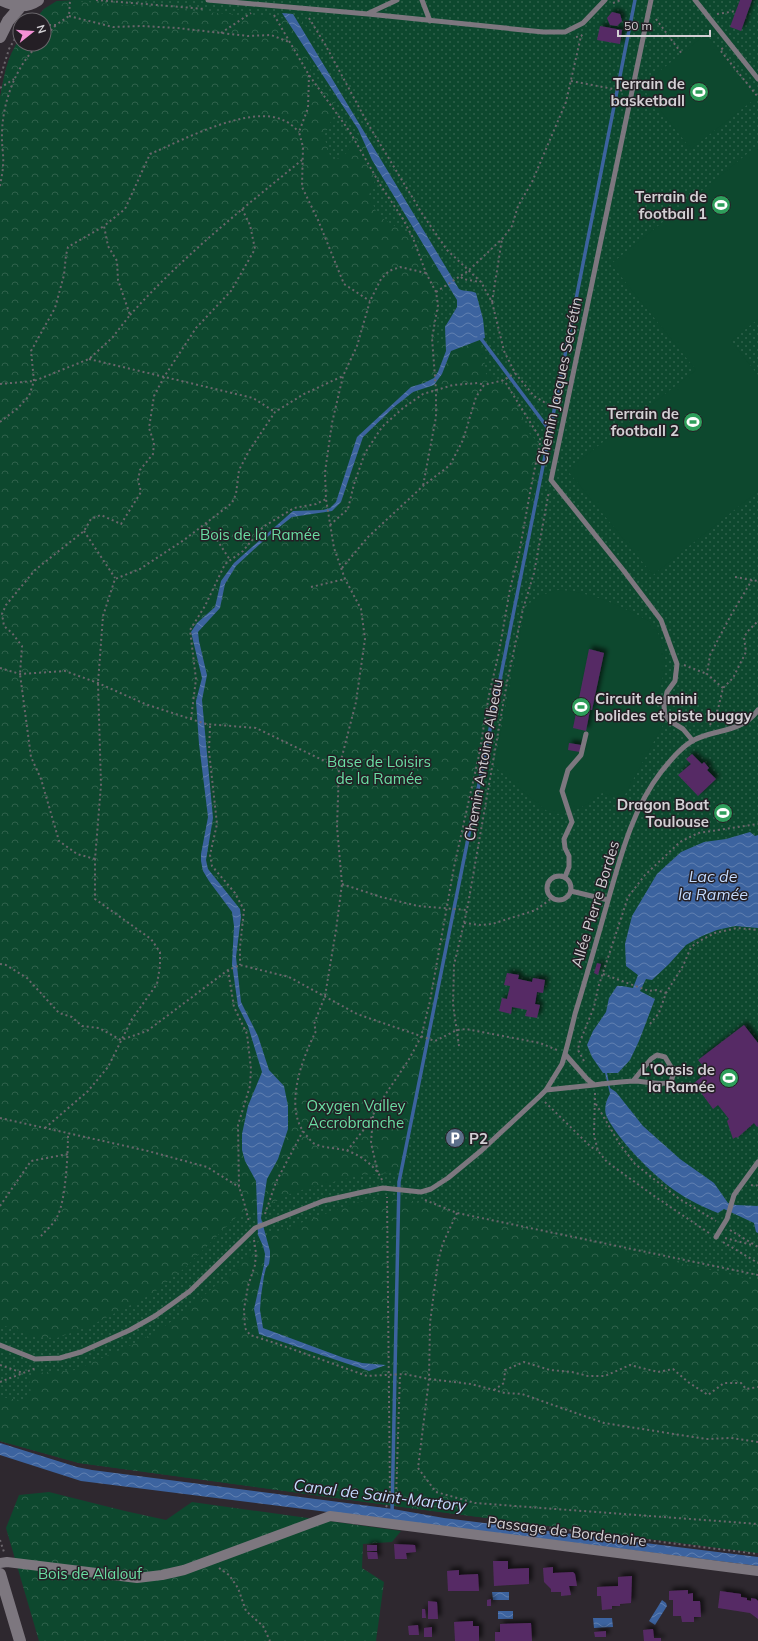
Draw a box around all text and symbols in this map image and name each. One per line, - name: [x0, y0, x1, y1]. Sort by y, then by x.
- north arrow: [12, 12, 52, 52]
- scale bar: [618, 12, 710, 38]
- text: 50 m: [624, 18, 652, 33]
- text: N: [34, 23, 49, 35]
- place label: Terrain de basketball: [610, 74, 685, 110]
- sports icon: Terrain de basketball: [688, 81, 710, 103]
- place label: Terrain de football 1: [635, 187, 707, 223]
- sports icon: Terrain de football 1: [710, 194, 732, 216]
- street label: Chemin Jacques Secrétin: [532, 295, 586, 467]
- place label: Terrain de football 2: [607, 404, 679, 440]
- sports icon: Terrain de football 2: [682, 411, 704, 433]
- park label: Bois de la Ramée: [200, 525, 320, 544]
- street label: Chemin Antoine Albeau: [459, 678, 507, 842]
- place label: Circuit de mini bolides et piste buggy: [595, 689, 753, 725]
- sports icon: Circuit de mini bolides et piste buggy: [570, 696, 592, 718]
- park label: Base de Loisirs de la Ramée: [327, 752, 431, 788]
- place label: Dragon Boat Toulouse: [617, 795, 709, 831]
- sports icon: Dragon Boat Toulouse: [712, 802, 734, 824]
- street label: Allée Pierre Bordes: [567, 838, 623, 970]
- water label: Lac de la Ramée: [678, 866, 748, 904]
- place label: L'Oasis de la Ramée: [641, 1060, 715, 1096]
- sports icon: L'Oasis de la Ramée: [718, 1067, 740, 1089]
- park label: Oxygen Valley Accrobranche: [307, 1096, 406, 1132]
- parking icon: P2: [444, 1127, 466, 1149]
- place label: P2: [469, 1129, 488, 1148]
- water label: Canal de Saint-Martory: [293, 1474, 468, 1516]
- street label: Passage de Bordenoire: [486, 1512, 648, 1550]
- park label: Bois de Alalouf: [38, 1564, 143, 1583]

